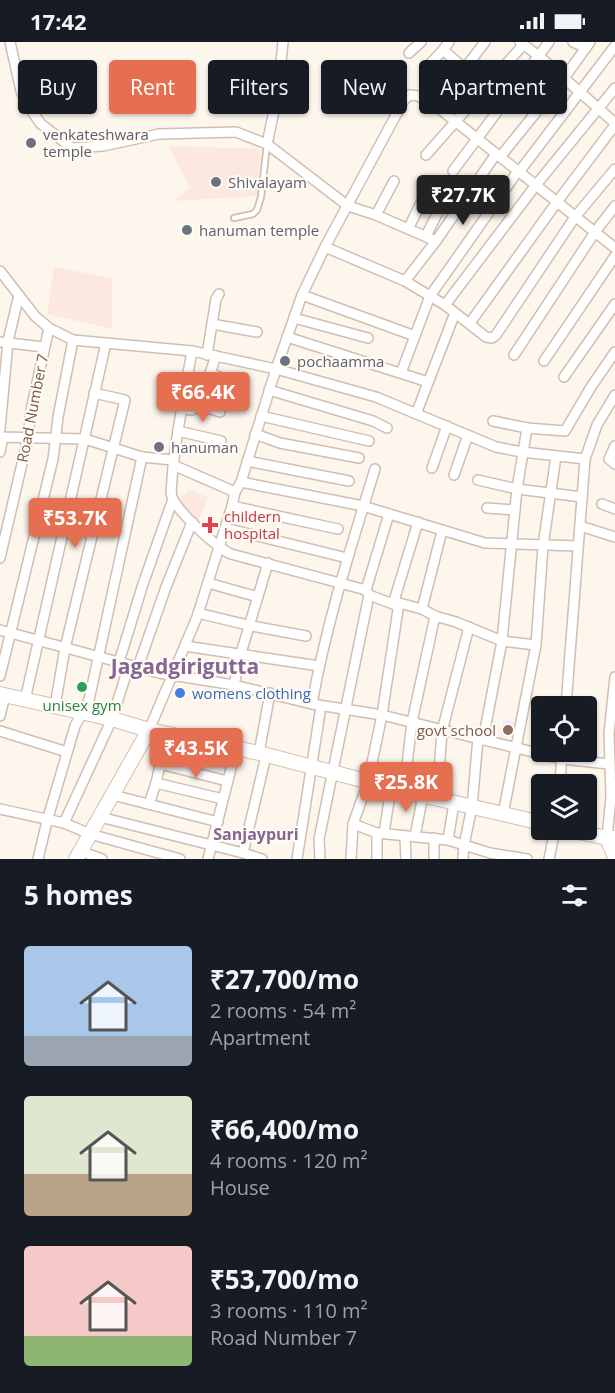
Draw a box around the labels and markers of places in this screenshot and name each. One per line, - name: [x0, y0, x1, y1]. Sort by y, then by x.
- place label: venkateshwara temple: [43, 124, 149, 161]
- marker: venkateshwara temple: [24, 136, 38, 150]
- place label: Shivalayam: [228, 172, 307, 192]
- marker: Shivalayam: [209, 175, 223, 189]
- pin: ₹27.7K: [414, 175, 512, 226]
- place label: hanuman temple: [199, 220, 319, 240]
- marker: hanuman temple: [180, 223, 194, 237]
- place label: pochaamma: [297, 351, 384, 371]
- marker: pochaamma: [278, 354, 292, 368]
- pin: ₹66.4K: [154, 372, 252, 423]
- place label: hanuman: [171, 437, 238, 457]
- marker: hanuman: [152, 440, 166, 454]
- pin: ₹53.7K: [26, 498, 124, 549]
- place label: childern hospital: [224, 506, 281, 543]
- marker: childern hospital: [201, 516, 219, 534]
- marker: unisex gym: [75, 680, 89, 694]
- place label: womens clothing: [192, 683, 311, 703]
- marker: womens clothing: [173, 686, 187, 700]
- place label: unisex gym: [42, 695, 122, 715]
- place label: govt school: [417, 720, 496, 740]
- marker: govt school: [501, 723, 515, 737]
- pin: ₹43.5K: [147, 728, 245, 779]
- pin: ₹25.8K: [357, 762, 455, 813]

